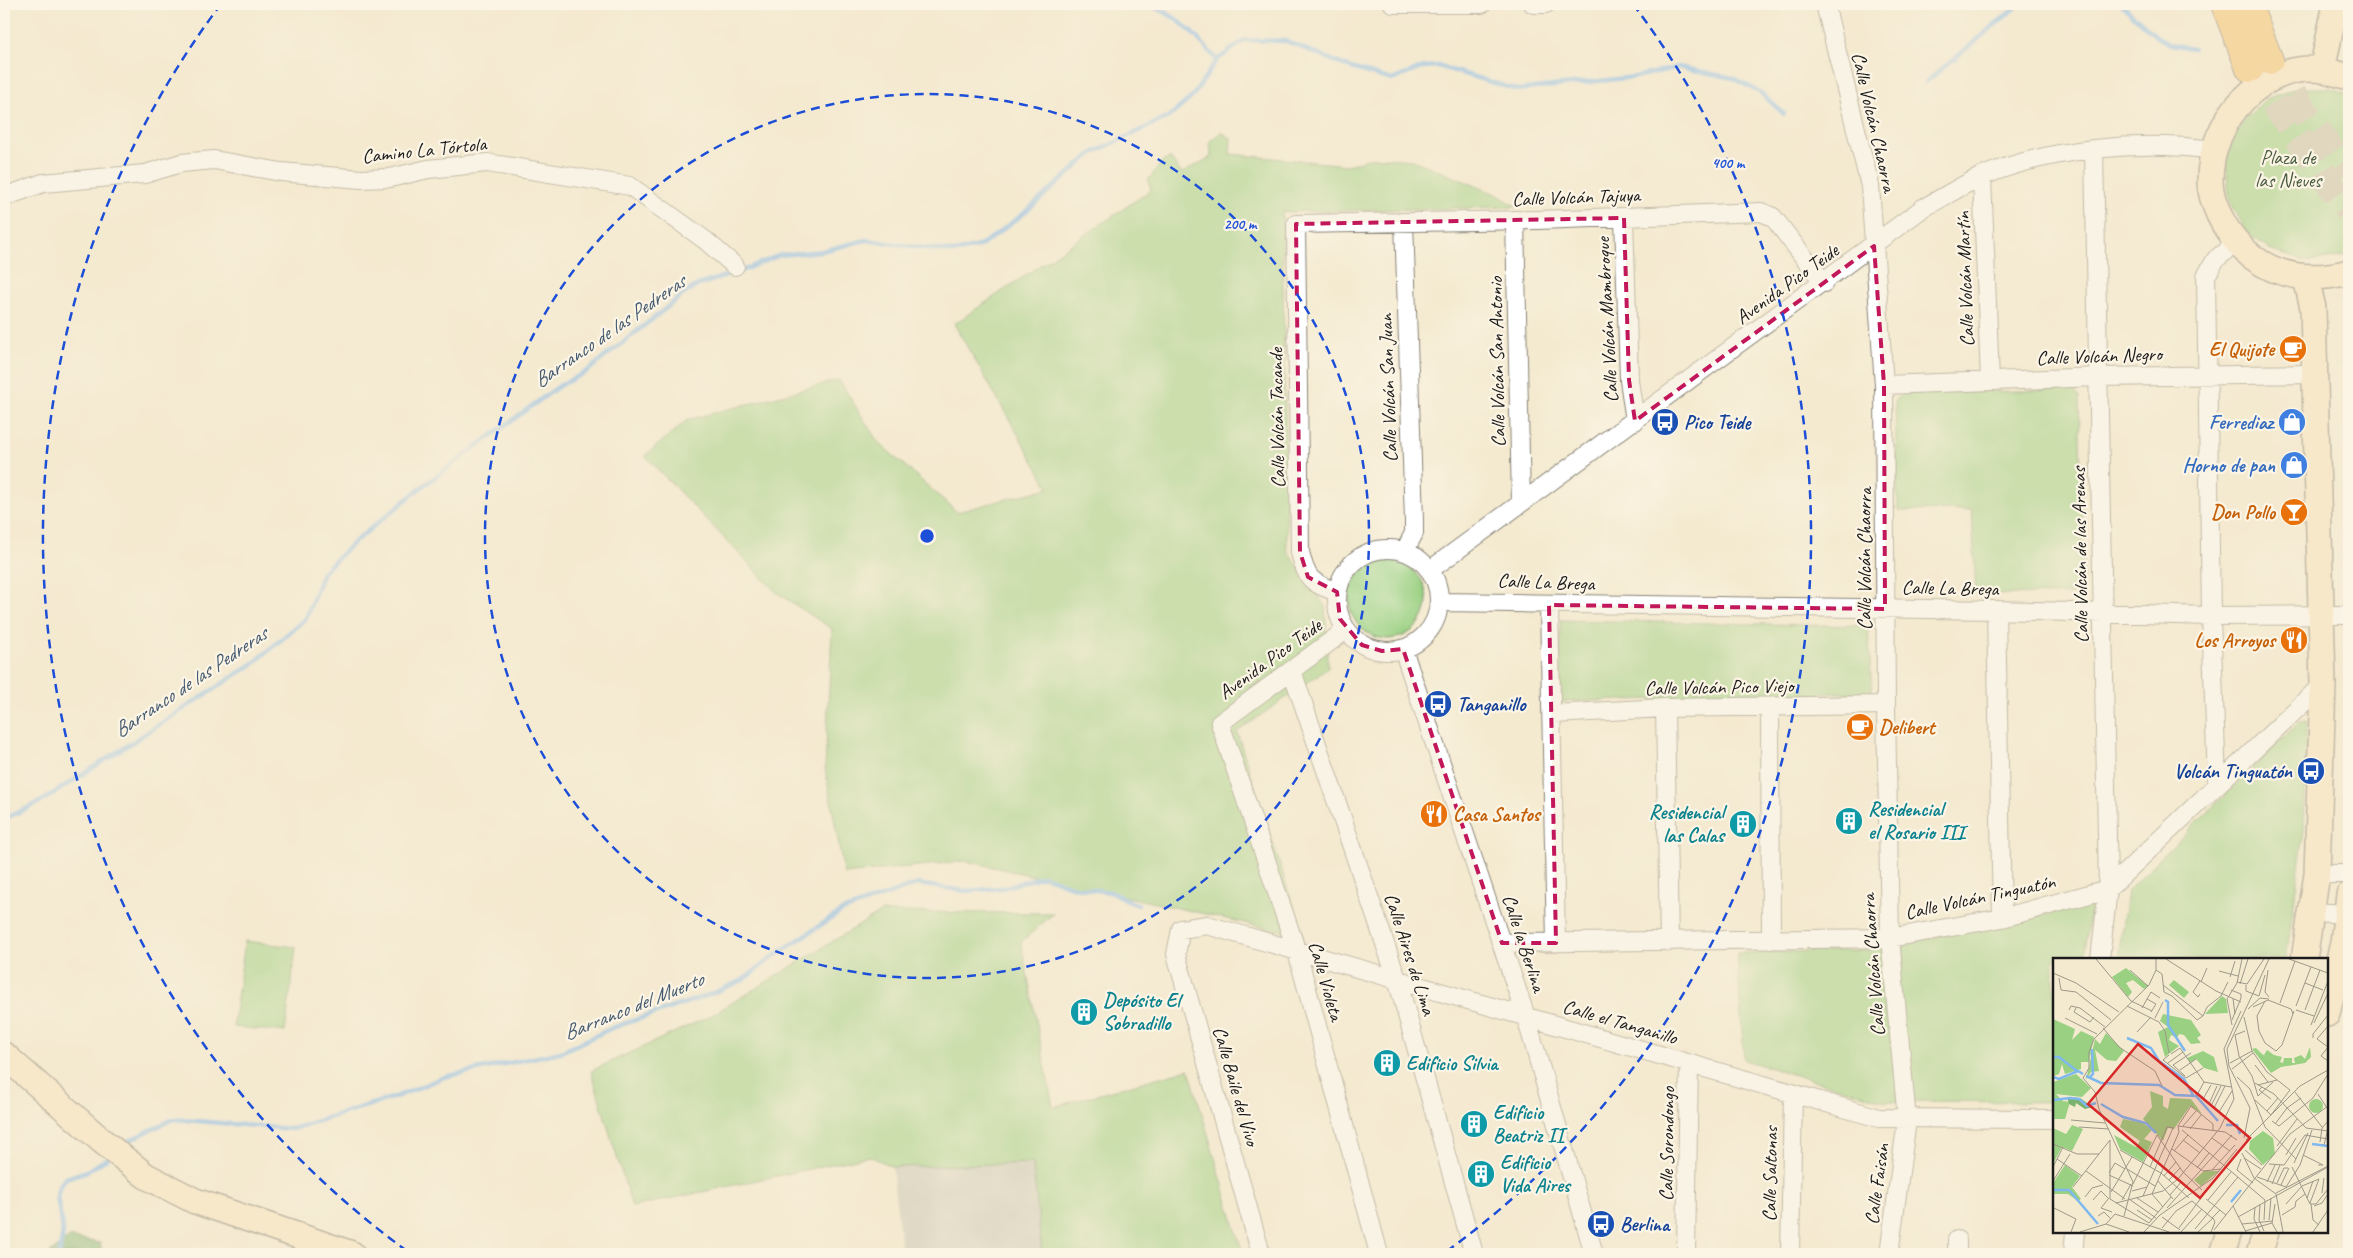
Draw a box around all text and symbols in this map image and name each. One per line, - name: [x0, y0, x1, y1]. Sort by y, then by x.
- street label: Calle Volcán Chaorra: [1846, 50, 1903, 196]
- street label: Camino La Tórtola: [361, 131, 489, 169]
- park label: Plaza de las Nieves: [2255, 145, 2323, 193]
- text: 400 m: [1712, 154, 1746, 173]
- street label: Calle Volcán Tajuya: [1512, 182, 1642, 212]
- street label: Calle Volcán Martín: [1950, 210, 1980, 347]
- text: 200 m: [1224, 215, 1258, 234]
- street label: Calle Volcán Mambroque: [1590, 235, 1624, 403]
- street label: Avenida Pico Teide: [1730, 237, 1845, 330]
- water label: Barranco de las Pedreras: [528, 267, 693, 393]
- street label: Calle Volcán San Antonio: [1483, 276, 1511, 447]
- street label: Calle Volcán San Juan: [1373, 312, 1403, 463]
- cafe icon: El Quijote: [2278, 334, 2308, 364]
- place label: El Quijote: [2209, 337, 2276, 362]
- street label: Calle Volcán Negro: [2036, 341, 2164, 371]
- street label: Calle Volcán Tacande: [1263, 346, 1291, 488]
- bus stop icon: Pico Teide: [1650, 407, 1680, 437]
- shop icon: Ferrediaz: [2277, 407, 2307, 437]
- place label: Pico Teide: [1684, 410, 1752, 435]
- place label: Ferrediaz: [2209, 410, 2276, 435]
- shop icon: Horno de pan: [2279, 450, 2309, 480]
- place label: Horno de pan: [2183, 453, 2276, 478]
- street label: Calle Volcán de las Arenas: [2066, 465, 2094, 643]
- street label: Calle Volcán Chaorra: [1852, 486, 1877, 630]
- bar icon: Don Pollo: [2279, 497, 2309, 527]
- place label: Don Pollo: [2211, 500, 2277, 525]
- centre of rings: [918, 527, 936, 545]
- street label: Calle La Brega: [1497, 568, 1597, 596]
- street label: Calle La Brega: [1901, 575, 2001, 601]
- street label: Avenida Pico Teide: [1213, 612, 1328, 705]
- water label: Barranco de las Pedreras: [108, 619, 275, 743]
- restaurant icon: Los Arroyos: [2279, 625, 2309, 655]
- place label: Los Arroyos: [2194, 628, 2277, 653]
- street label: Calle Volcán Pico Viejo: [1644, 673, 1796, 701]
- bus stop icon: Tanganillo: [1423, 689, 1453, 719]
- place label: Tanganillo: [1457, 692, 1527, 717]
- cafe icon: Delibert: [1845, 712, 1875, 742]
- place label: Delibert: [1879, 715, 1937, 740]
- bus stop icon: Volcán Tinguatón: [2296, 756, 2326, 786]
- place label: Volcán Tinguatón: [2174, 759, 2293, 784]
- place label: Residencial el Rosario III: [1868, 797, 1969, 845]
- restaurant icon: Casa Santos: [1419, 799, 1449, 829]
- place label: Residencial las Calas: [1649, 800, 1727, 848]
- place label: Casa Santos: [1453, 802, 1542, 827]
- building icon: Residencial el Rosario III: [1834, 806, 1864, 836]
- building icon: Residencial las Calas: [1728, 809, 1758, 839]
- street label: Calle Volcán Tinguatón: [1903, 869, 2058, 925]
- street label: Calle Aires de Lima: [1379, 890, 1442, 1019]
- street label: Calle la Berlina: [1496, 891, 1552, 997]
- street label: Calle Volcán Chaorra: [1855, 891, 1890, 1037]
- street label: Calle Violeta: [1303, 938, 1350, 1025]
- inset map: [2053, 958, 2328, 1233]
- water label: Barranco del Muerto: [559, 965, 709, 1046]
- place label: Depósito El Sobradillo: [1103, 988, 1184, 1036]
- street label: Calle el Tanganillo: [1560, 994, 1681, 1051]
- building icon: Depósito El Sobradillo: [1069, 997, 1099, 1027]
- street label: Calle Baile del Vivo: [1207, 1023, 1265, 1150]
- building icon: Edificio Silvia: [1372, 1048, 1402, 1078]
- place label: Edificio Silvia: [1406, 1051, 1499, 1076]
- street label: Calle Sorondongo: [1654, 1086, 1681, 1201]
- place label: Edificio Beatriz II: [1493, 1100, 1568, 1148]
- building icon: Edificio Beatriz II: [1459, 1109, 1489, 1139]
- street label: Calle Saltonas: [1757, 1124, 1783, 1222]
- street label: Calle Faisán: [1859, 1141, 1895, 1226]
- place label: Edificio Vida Aires: [1500, 1150, 1572, 1198]
- building icon: Edificio Vida Aires: [1466, 1159, 1496, 1189]
- bus stop icon: Berlina: [1586, 1209, 1616, 1239]
- place label: Berlina: [1620, 1212, 1671, 1237]

